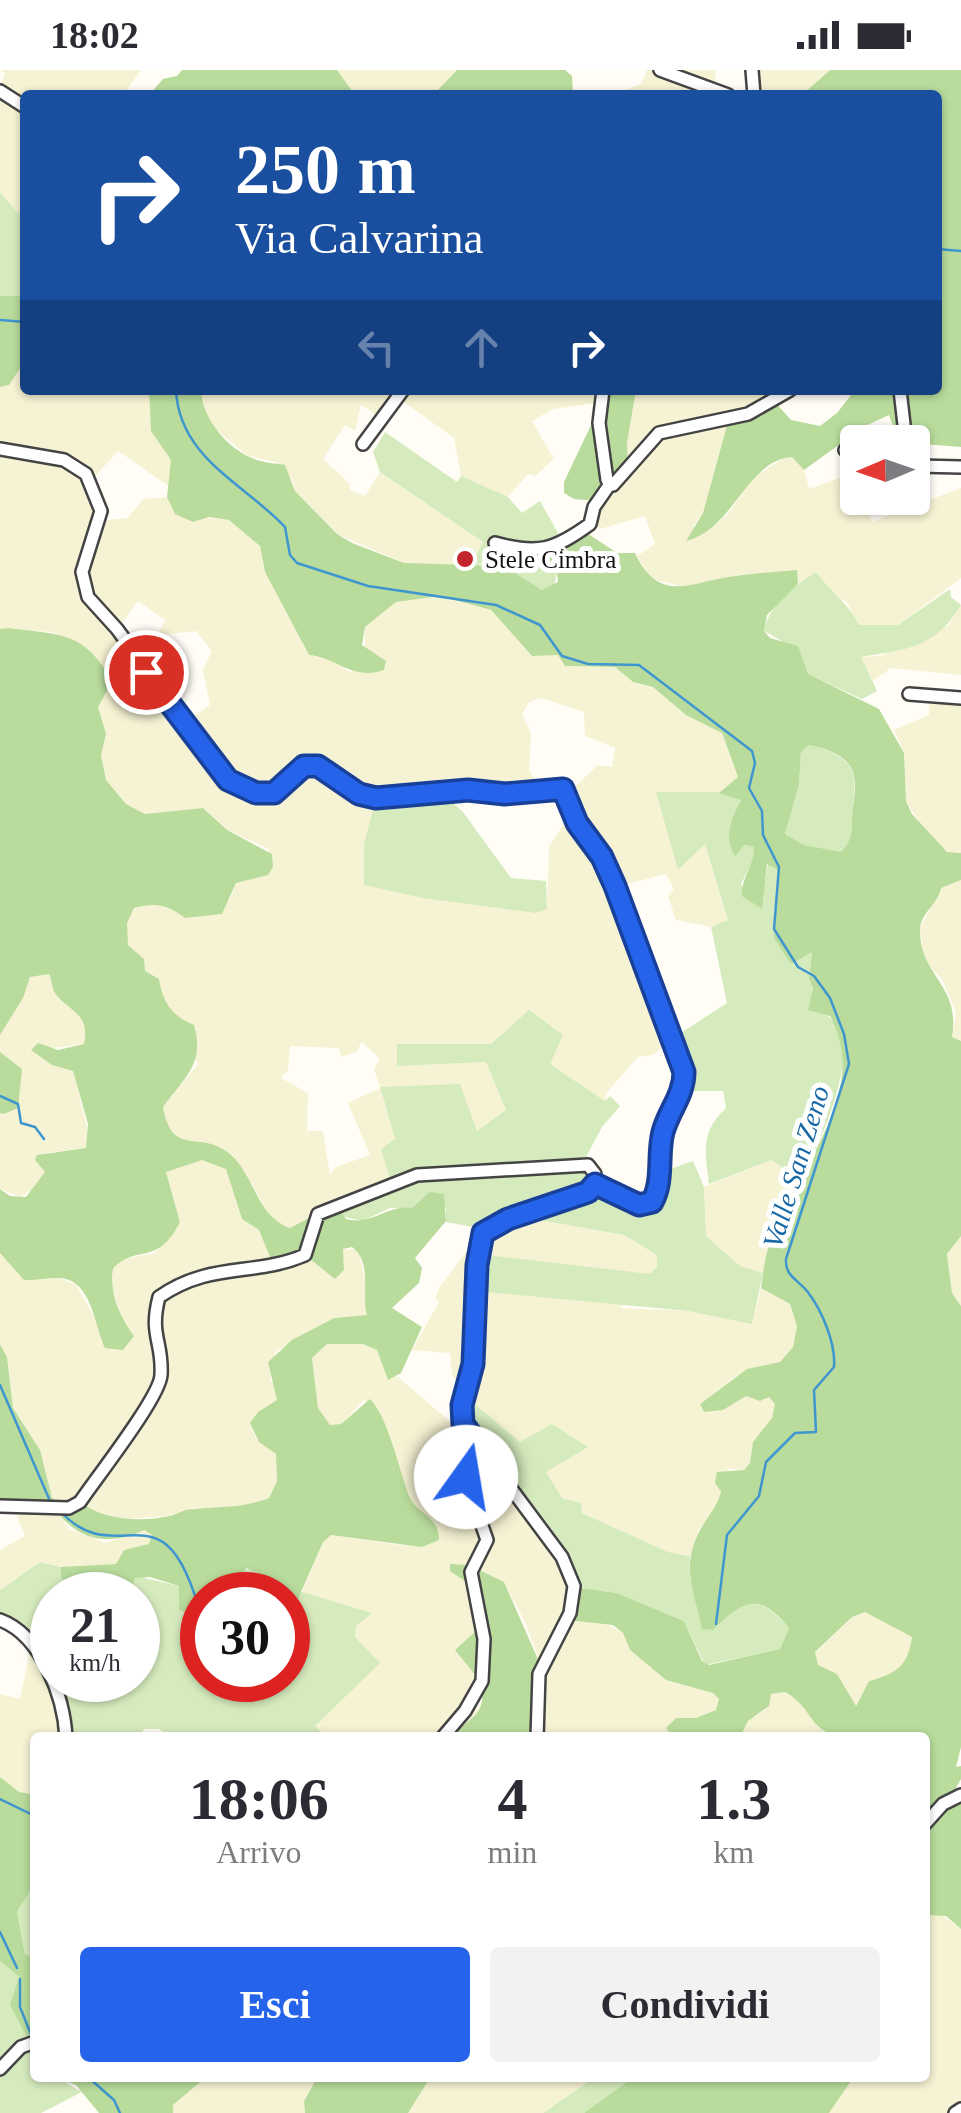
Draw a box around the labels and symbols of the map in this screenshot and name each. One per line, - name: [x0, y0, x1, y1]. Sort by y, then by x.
- north arrow: [840, 425, 930, 515]
- place label: Stele Cimbra: [485, 546, 616, 573]
- marker: Stele Cimbra: [454, 548, 476, 570]
- pin: [104, 630, 189, 715]
- water label: Valle San Zeno: [757, 1082, 835, 1252]
- position arrow: [414, 1425, 518, 1529]
- speed limit sign: 30: [180, 1572, 310, 1702]

